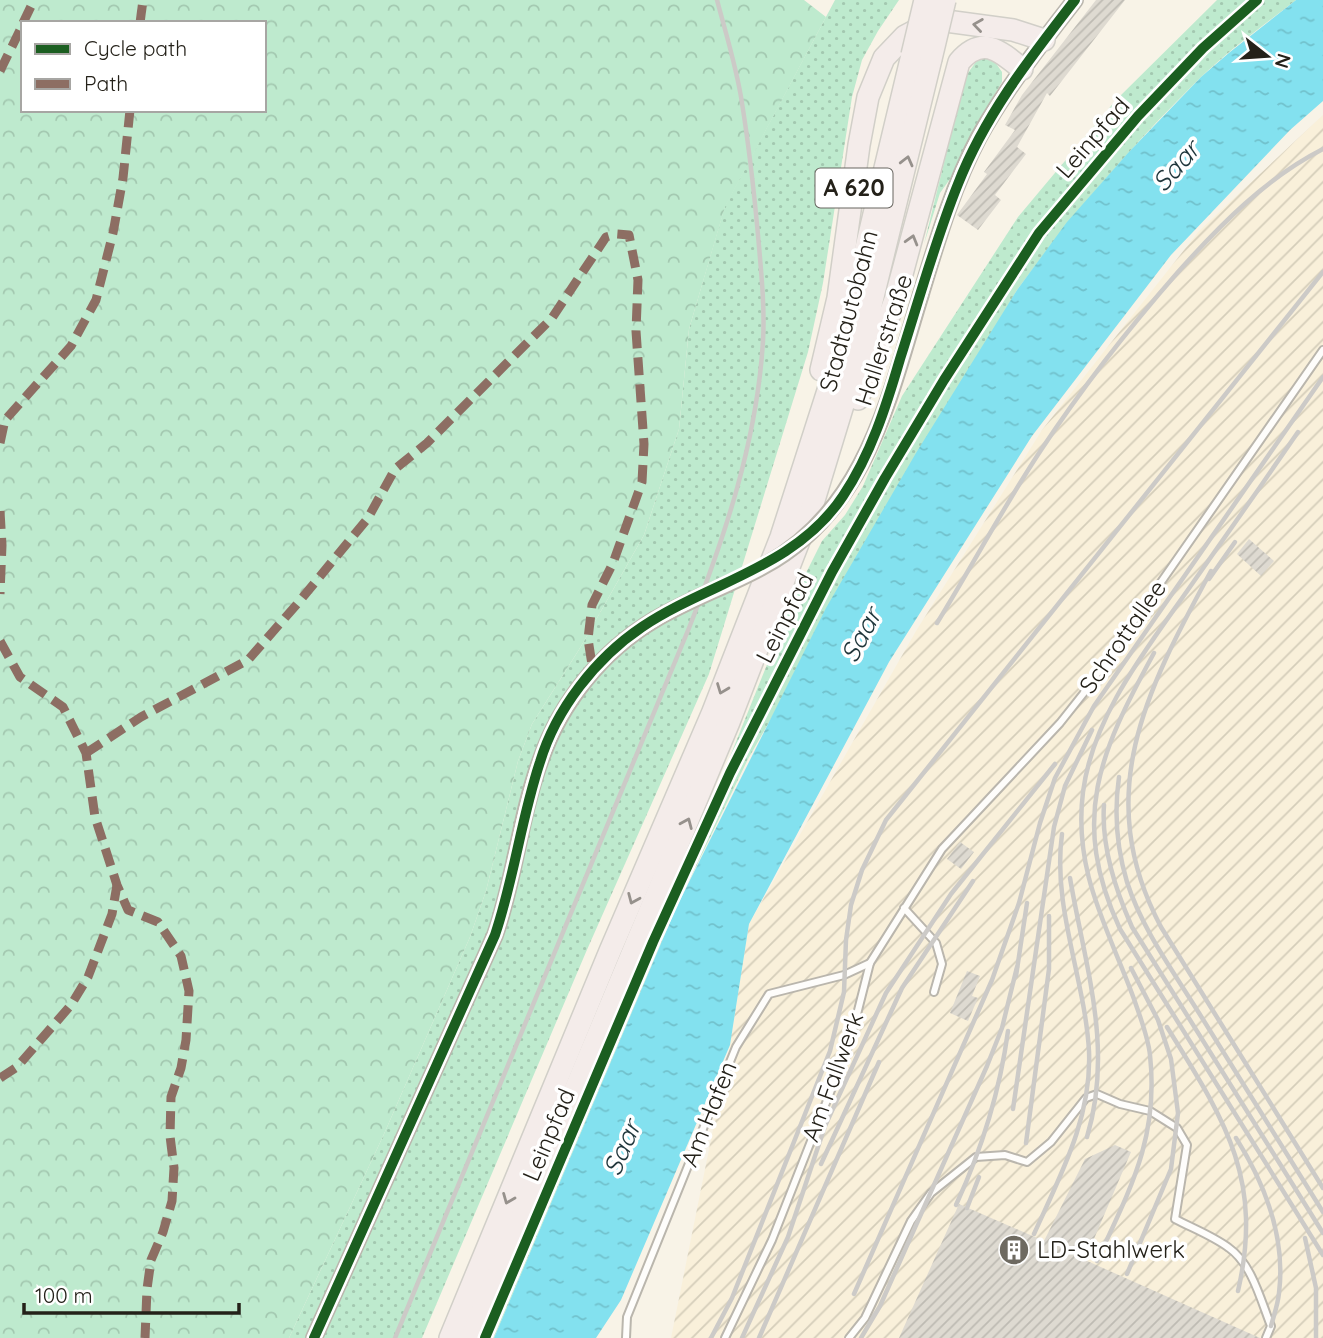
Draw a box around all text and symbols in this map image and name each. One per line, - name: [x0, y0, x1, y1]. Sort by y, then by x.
- one-way arrow: [972, 17, 984, 32]
- legend: [21, 21, 266, 112]
- north arrow: [1232, 21, 1302, 91]
- text: Cycle path: [84, 35, 187, 61]
- text: N: [1270, 51, 1297, 71]
- text: Path: [84, 70, 128, 96]
- street label: Leinpfad: [1049, 91, 1136, 184]
- water label: Saar: [1145, 131, 1209, 198]
- one-way arrow: [899, 155, 913, 167]
- road number: A 620: [816, 168, 892, 208]
- street label: Stadtautobahn: [812, 227, 884, 395]
- one-way arrow: [904, 234, 918, 246]
- street label: Hallerstraße: [848, 270, 918, 409]
- street label: Leinpfad: [749, 567, 820, 668]
- street label: Schrottallee: [1072, 574, 1172, 699]
- water label: Saar: [833, 599, 890, 667]
- one-way arrow: [716, 683, 730, 695]
- one-way arrow: [679, 818, 693, 831]
- one-way arrow: [627, 891, 641, 904]
- street label: Am Fallwerk: [795, 1008, 869, 1146]
- street label: Am Hafen: [673, 1057, 743, 1171]
- street label: Leinpfad: [515, 1084, 581, 1185]
- water label: Saar: [595, 1113, 649, 1180]
- one-way arrow: [502, 1192, 516, 1204]
- building icon: LD-Stahlwerk: [997, 1233, 1031, 1267]
- place label: LD-Stahlwerk: [1037, 1234, 1185, 1264]
- scale bar: [24, 1272, 240, 1316]
- text: 100 m: [35, 1282, 93, 1308]

